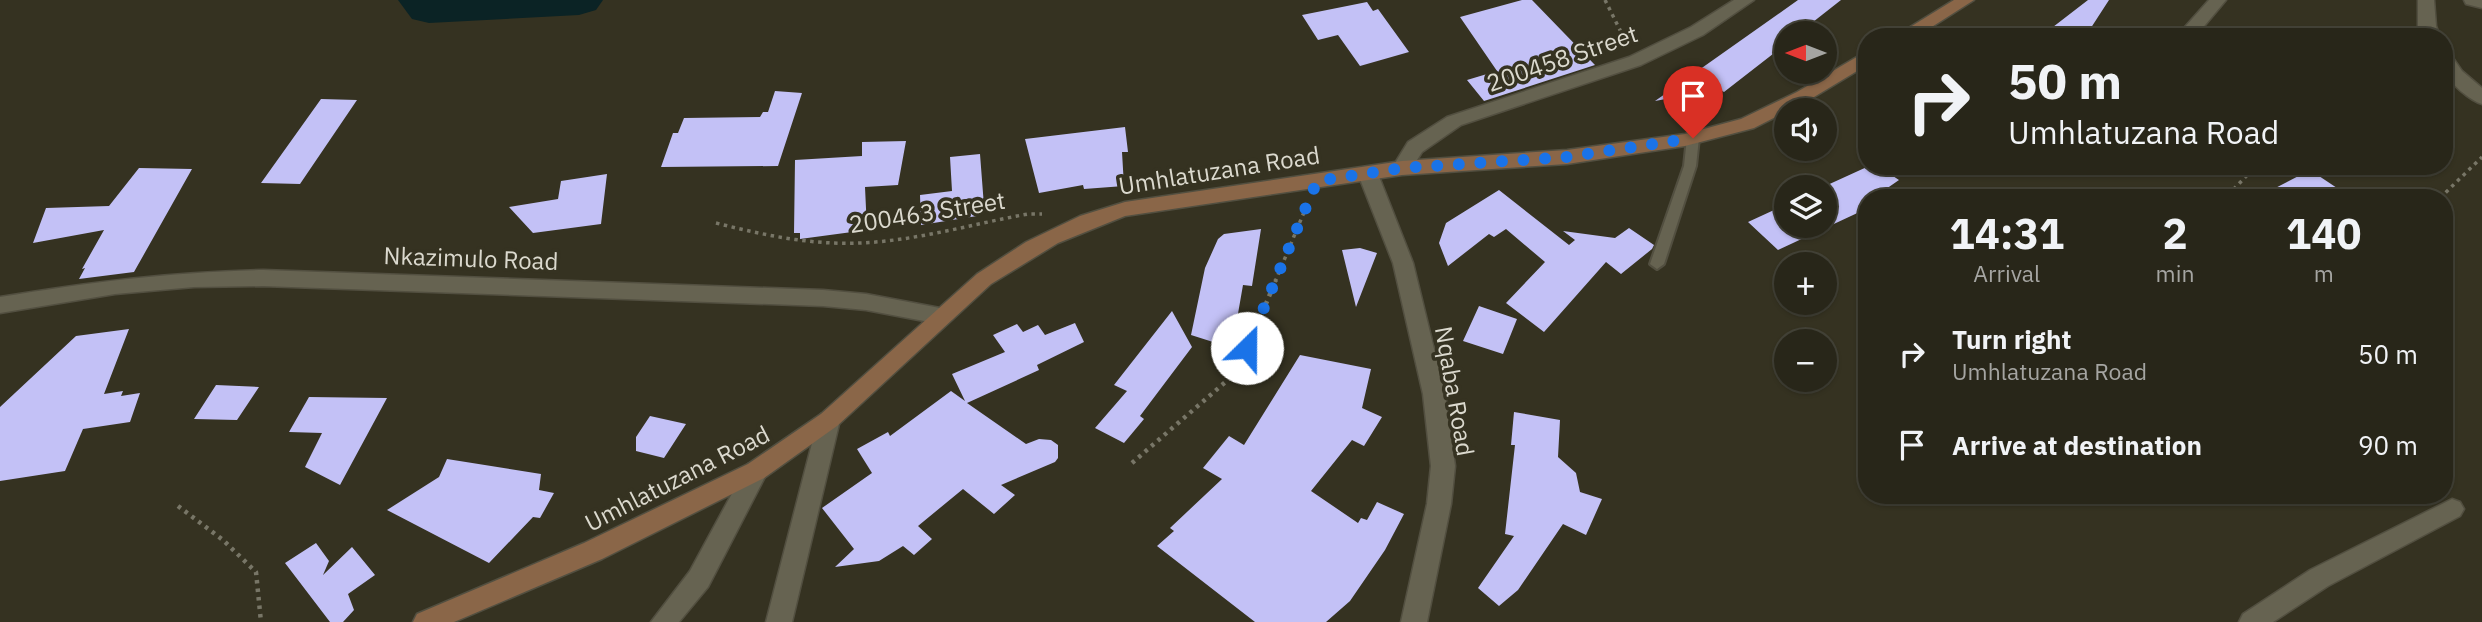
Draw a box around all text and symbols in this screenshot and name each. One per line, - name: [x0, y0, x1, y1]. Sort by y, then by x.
- street label: 200458 Street: [1482, 17, 1642, 99]
- north arrow: [1774, 21, 1838, 84]
- map controls: [1774, 21, 1837, 392]
- text: 50 m: [2008, 49, 2122, 112]
- icon: right: [1893, 56, 1984, 147]
- pin: [1663, 66, 1723, 138]
- icon: arrive: [1674, 77, 1712, 115]
- button: sound: [1774, 98, 1837, 161]
- text: Umhlatuzana Road: [2008, 111, 2279, 153]
- street label: Umhlatuzana Road: [1116, 138, 1322, 202]
- button: layers: [1774, 175, 1837, 238]
- street label: 200463 Street: [847, 184, 1007, 240]
- text: 14:31: [1949, 206, 2064, 261]
- text: 2: [2162, 206, 2188, 261]
- text: 140: [2286, 206, 2362, 261]
- street label: Nkazimulo Road: [383, 239, 559, 277]
- button: +: [1774, 252, 1837, 315]
- text: Arrival: [1973, 258, 2040, 288]
- text: min: [2156, 258, 2194, 288]
- text: m: [2314, 258, 2334, 288]
- position arrow: [1210, 311, 1284, 385]
- text: Turn right: [1952, 322, 2071, 356]
- street label: Nqaba Road: [1428, 324, 1482, 458]
- button: −: [1774, 329, 1837, 392]
- icon: right: [1893, 335, 1931, 373]
- text: 50 m: [2358, 337, 2418, 371]
- text: Umhlatuzana Road: [1952, 356, 2147, 386]
- street label: Umhlatuzana Road: [579, 418, 775, 538]
- icon: arrive: [1893, 426, 1931, 464]
- text: Arrive at destination: [1952, 428, 2202, 462]
- text: 90 m: [2358, 428, 2418, 462]

